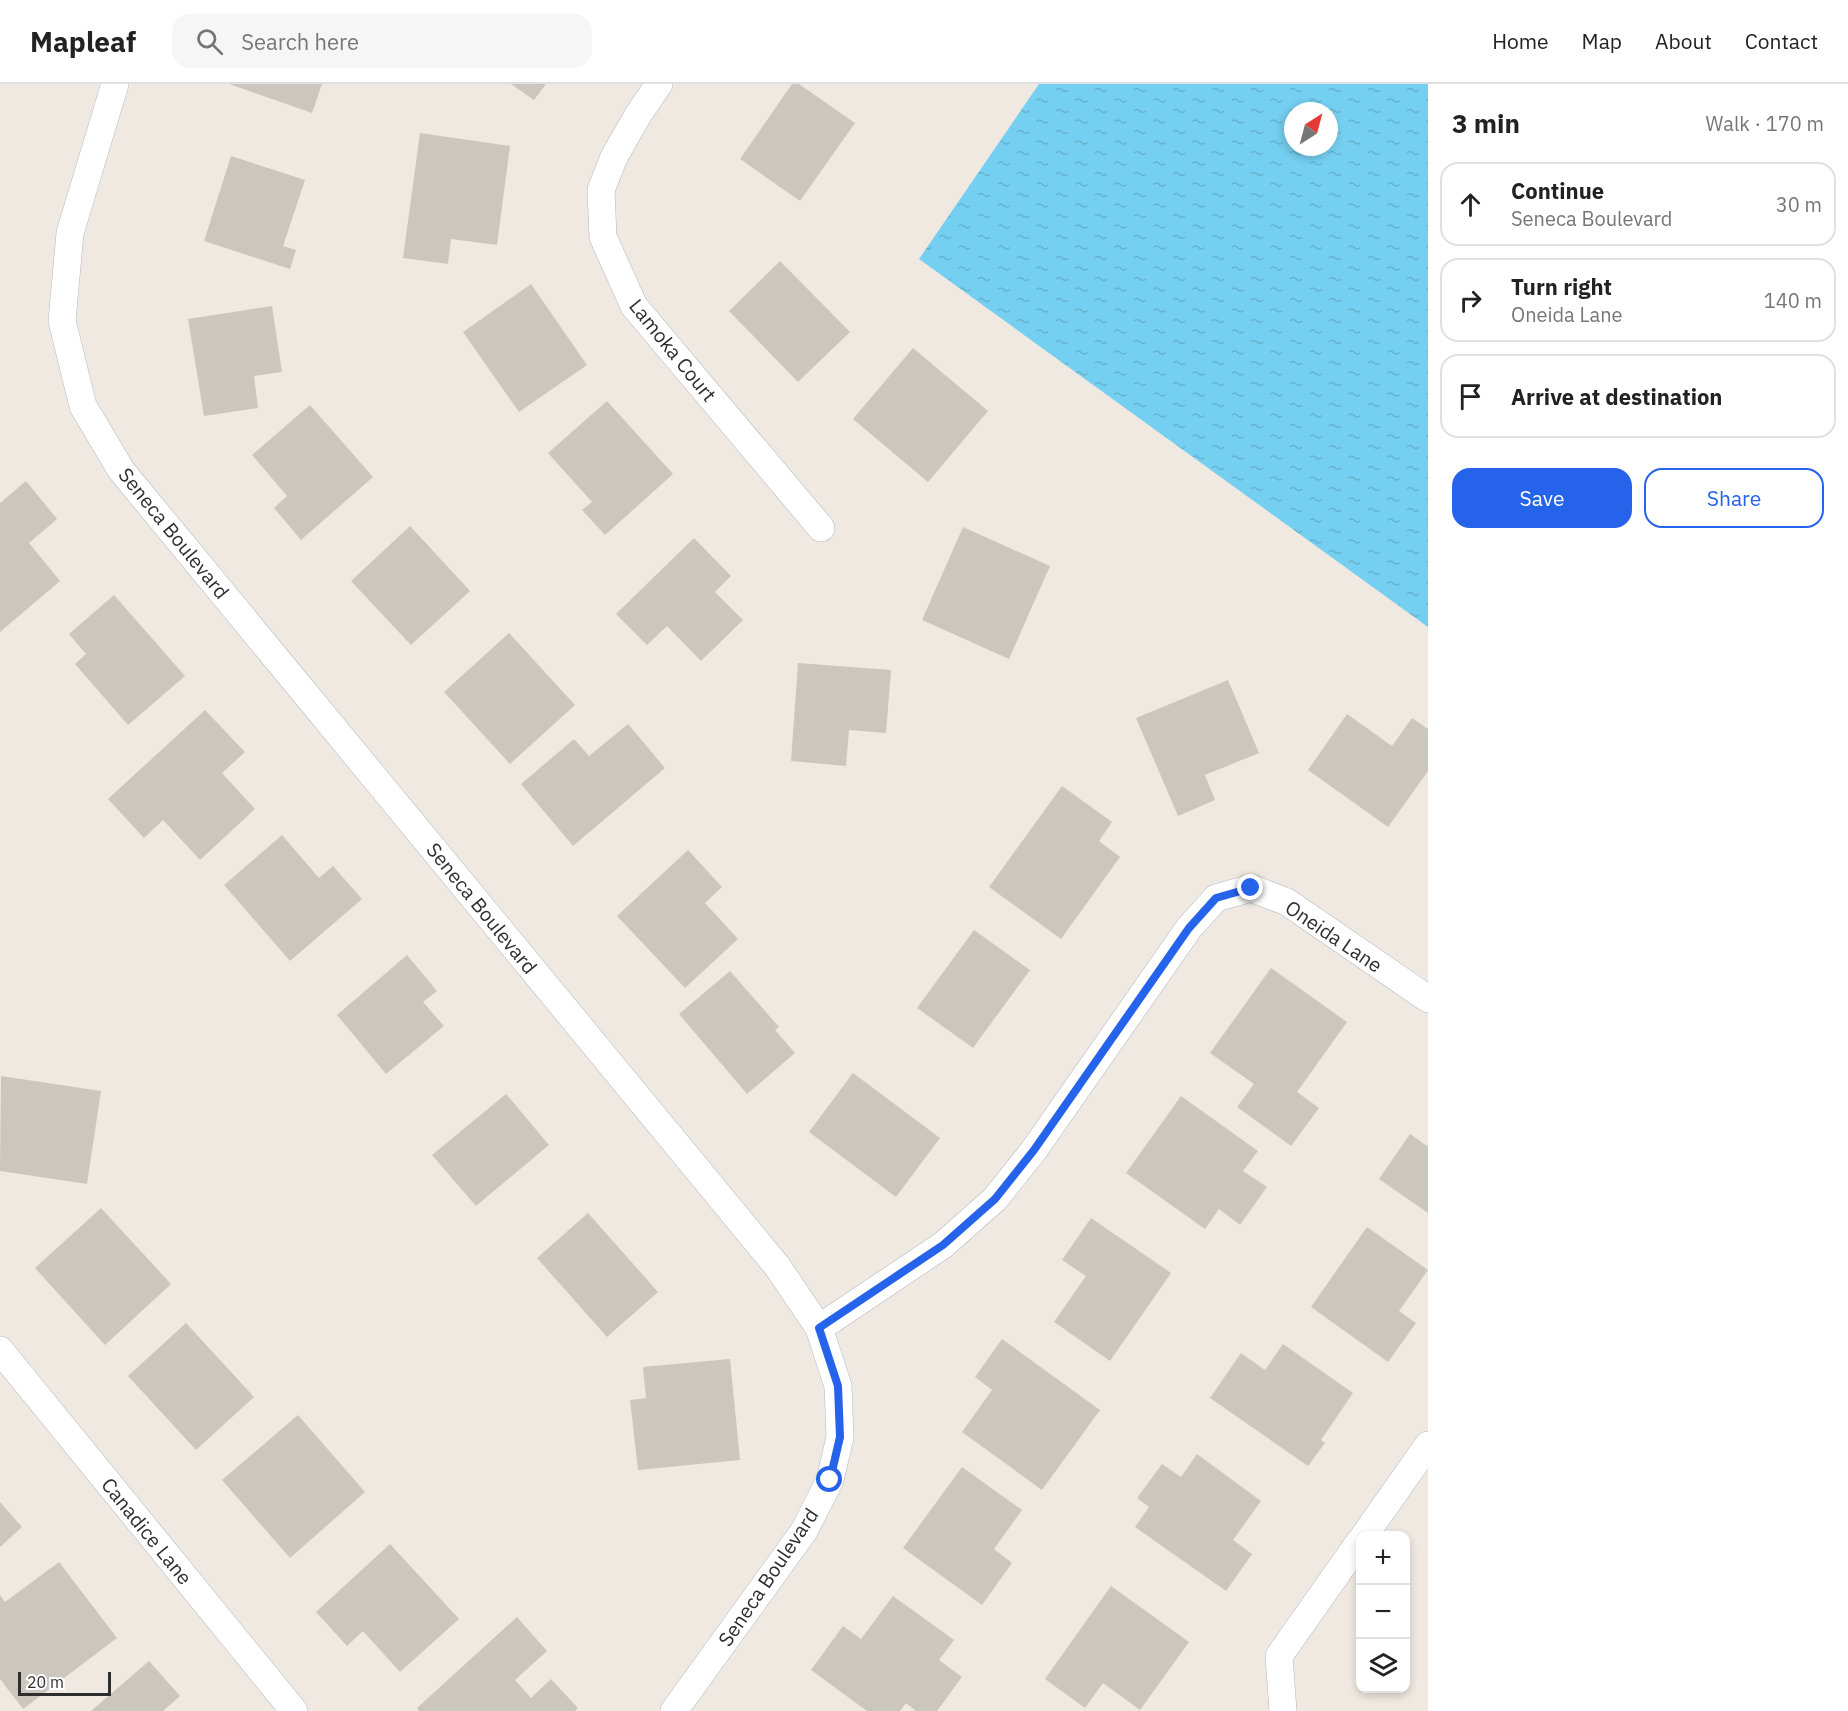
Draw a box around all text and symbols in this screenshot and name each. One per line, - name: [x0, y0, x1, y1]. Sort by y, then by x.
- search box: [172, 14, 592, 68]
- text: Mapleaf: [30, 23, 136, 60]
- icon: search: [193, 25, 226, 58]
- text: Search here: [241, 27, 359, 56]
- text: Home: [1492, 27, 1549, 55]
- text: Map: [1582, 27, 1622, 55]
- text: About: [1655, 27, 1712, 55]
- text: Contact: [1745, 27, 1818, 55]
- north arrow: [1284, 102, 1338, 156]
- text: 3 min: [1452, 106, 1520, 140]
- text: Walk · 170 m: [1706, 110, 1824, 137]
- text: Continue: [1511, 176, 1604, 205]
- icon: ahead: [1454, 188, 1487, 221]
- text: 30 m: [1776, 191, 1822, 218]
- text: Seneca Boulevard: [1511, 205, 1672, 232]
- text: Turn right: [1511, 272, 1612, 301]
- icon: right: [1454, 284, 1487, 317]
- text: 140 m: [1764, 287, 1822, 314]
- street label: Lamoka Court: [623, 293, 723, 407]
- text: Oneida Lane: [1511, 301, 1623, 328]
- icon: arrive: [1454, 380, 1487, 413]
- text: Arrive at destination: [1511, 382, 1722, 411]
- street label: Seneca Boulevard: [113, 462, 235, 604]
- button: Save: [1452, 468, 1632, 528]
- button: Share: [1644, 468, 1824, 528]
- street label: Seneca Boulevard: [421, 837, 543, 979]
- route end: [1237, 874, 1263, 900]
- street label: Oneida Lane: [1280, 894, 1388, 978]
- route start: [816, 1466, 842, 1492]
- street label: Canadice Lane: [95, 1472, 199, 1590]
- street label: Seneca Boulevard: [712, 1503, 824, 1651]
- map controls: [1356, 1531, 1410, 1693]
- button: +: [1356, 1531, 1410, 1585]
- button: −: [1356, 1585, 1410, 1639]
- button: layers: [1356, 1639, 1410, 1693]
- scale bar: [18, 1669, 111, 1696]
- text: 20 m: [27, 1672, 64, 1692]

